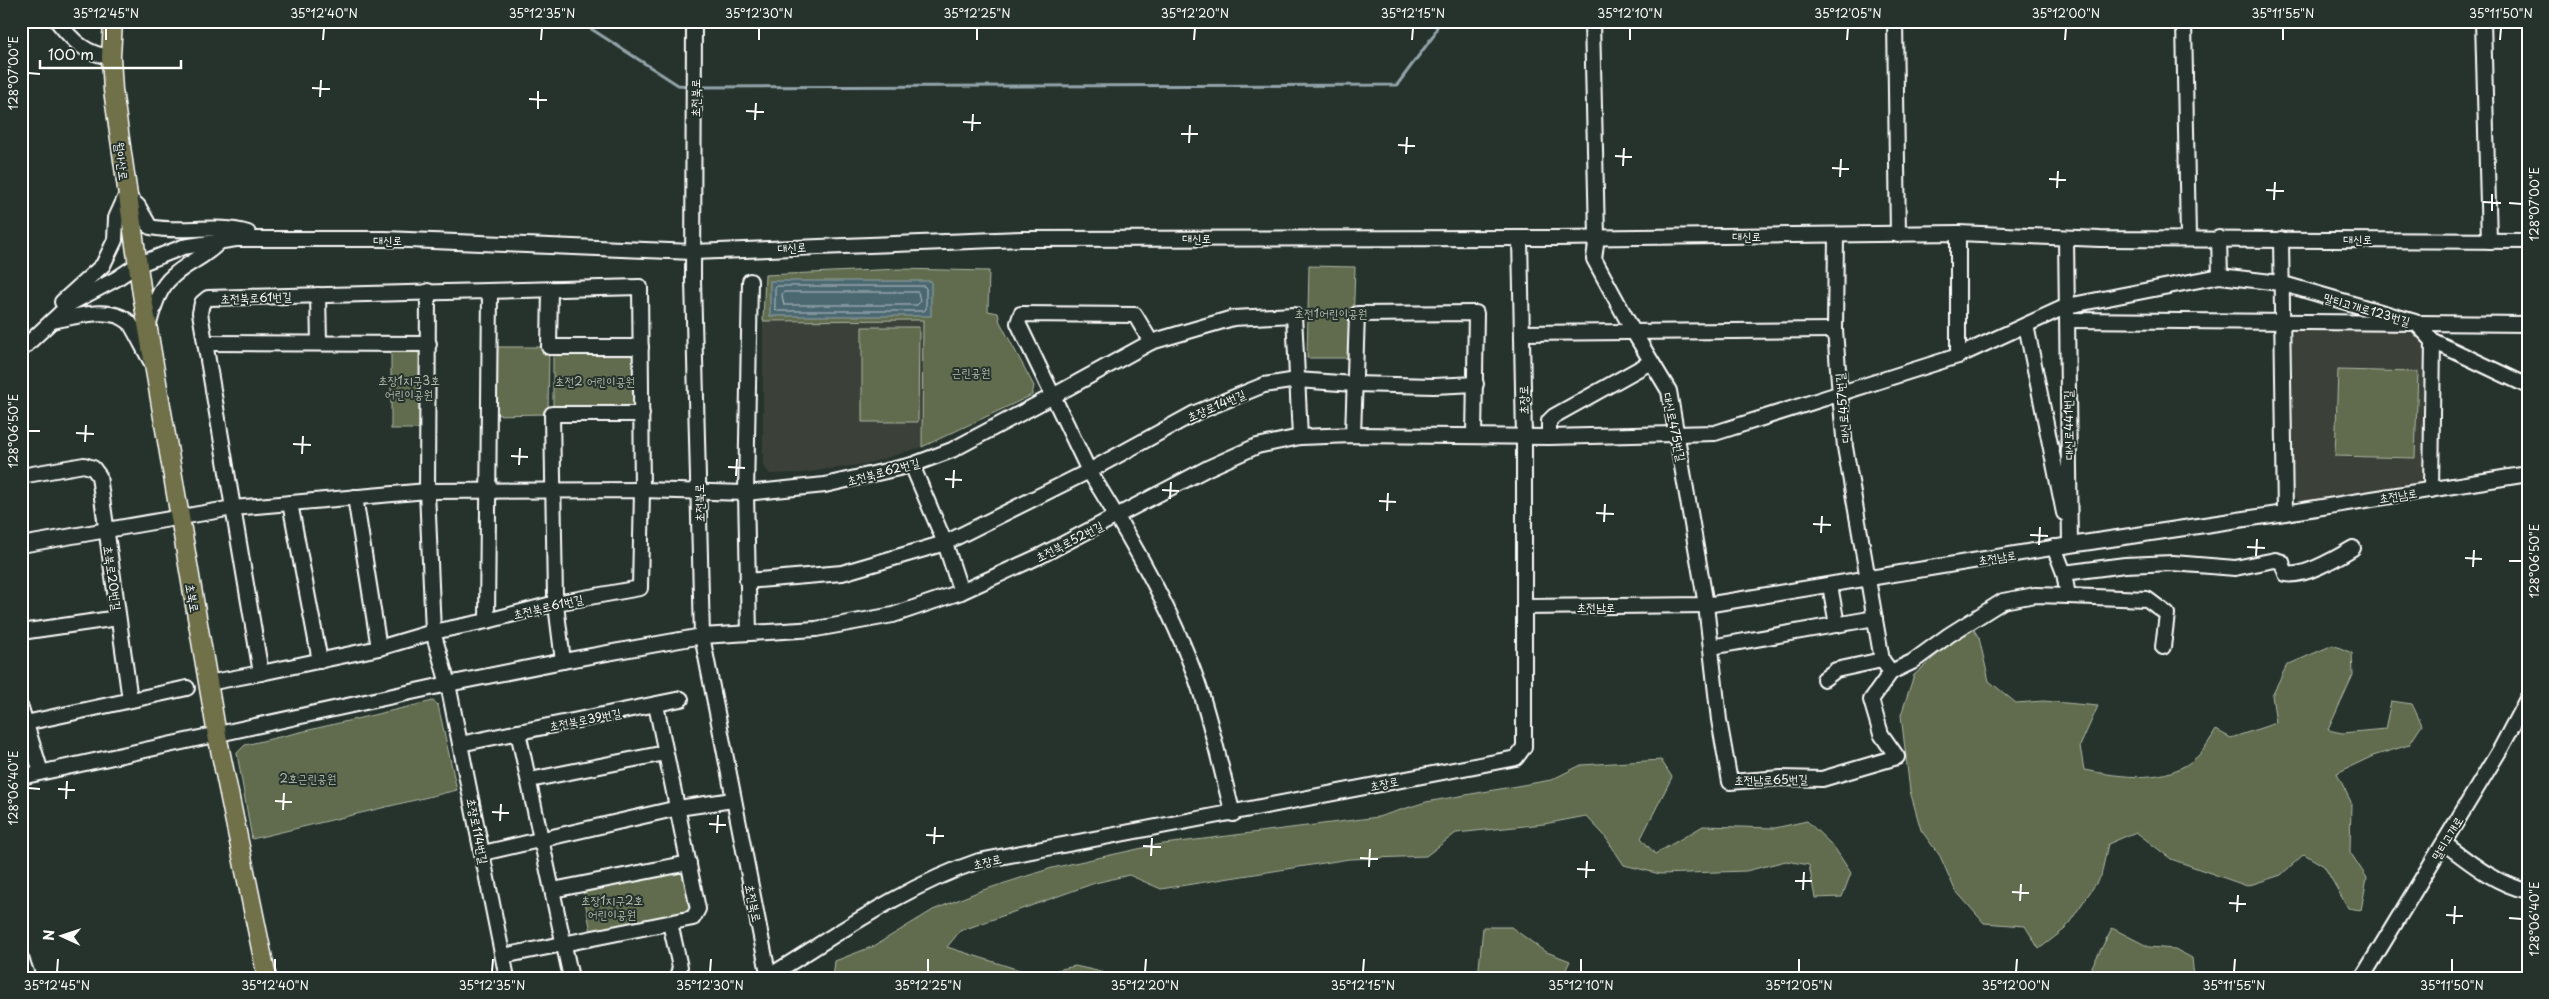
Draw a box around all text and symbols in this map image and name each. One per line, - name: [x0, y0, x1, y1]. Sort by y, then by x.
- text: 35°12'45"N: [73, 4, 139, 22]
- text: 35°12'40"N: [290, 4, 358, 22]
- text: 35°12'35"N: [509, 4, 575, 22]
- text: 35°12'30"N: [725, 4, 793, 22]
- text: 35°12'25"N: [943, 4, 1011, 22]
- text: 35°12'20"N: [1161, 4, 1229, 22]
- text: 35°12'15"N: [1381, 4, 1445, 22]
- text: 35°12'10"N: [1597, 4, 1663, 22]
- text: 35°12'05"N: [1814, 4, 1882, 22]
- text: 35°12'00"N: [2032, 4, 2100, 22]
- text: 35°11'55"N: [2252, 4, 2314, 22]
- text: 35°11'50"N: [2469, 4, 2533, 22]
- text: 128°07'00"E: [4, 36, 22, 110]
- scale bar: [40, 38, 181, 70]
- text: 100 m: [48, 42, 94, 65]
- street label: 초전북로: [686, 79, 704, 117]
- street label: 월아산로: [111, 141, 133, 181]
- text: 128°07'00"E: [2525, 167, 2543, 241]
- street label: 대신로: [1733, 227, 1761, 245]
- street label: 대신로: [1183, 229, 1211, 247]
- street label: 대신로: [2344, 230, 2372, 248]
- street label: 대신로: [374, 231, 402, 249]
- street label: 대신로: [777, 237, 807, 257]
- street label: 초전북로61번길: [220, 287, 292, 307]
- street label: 말티고개로123번길: [2322, 288, 2413, 330]
- park label: 초전1어린이공원: [1295, 304, 1367, 322]
- park label: 근린공원: [952, 363, 990, 381]
- park label: 초장1지구3호 어린이공원: [378, 371, 440, 403]
- park label: 초전2 어린이공원: [555, 372, 635, 390]
- street label: 대신로457번길: [1830, 372, 1854, 444]
- street label: 초장로14번길: [1184, 385, 1248, 425]
- street label: 초장로: [1514, 385, 1532, 415]
- street label: 대신로441번길: [2058, 390, 2078, 460]
- street label: 대신로475번길: [1659, 391, 1691, 463]
- text: 128°06'50"E: [4, 394, 22, 468]
- street label: 초전북로62번길: [845, 453, 922, 489]
- street label: 초전남로: [2378, 483, 2418, 507]
- street label: 초전북로: [690, 484, 708, 522]
- street label: 초전북로52번길: [1032, 516, 1106, 566]
- text: 128°06'50"E: [2525, 524, 2543, 598]
- street label: 초북로20번길: [100, 544, 127, 612]
- street label: 초전남로: [1977, 545, 2017, 569]
- street label: 초북로: [182, 582, 204, 614]
- street label: 초전북로61번길: [511, 589, 585, 623]
- street label: 초전남로: [1577, 598, 1615, 616]
- street label: 초전북로39번길: [548, 703, 623, 735]
- text: 128°06'40"E: [4, 751, 22, 825]
- park label: 2호근린공원: [280, 769, 336, 787]
- street label: 초전남로65번길: [1734, 769, 1808, 789]
- street label: 초장로: [1368, 771, 1400, 795]
- street label: 초장로114번길: [463, 796, 493, 866]
- street label: 말티고개로: [2427, 813, 2467, 863]
- street label: 초장로: [971, 849, 1003, 873]
- street label: 초전북로: [741, 882, 767, 924]
- text: 128°06'40"E: [2525, 882, 2543, 956]
- park label: 초장1지구2호 어린이공원: [581, 891, 643, 923]
- north arrow: [38, 912, 88, 962]
- text: N: [38, 929, 59, 941]
- text: 35°12'45"N: [24, 976, 90, 994]
- text: 35°12'40"N: [241, 976, 309, 994]
- text: 35°12'35"N: [459, 976, 525, 994]
- text: 35°12'30"N: [676, 976, 744, 994]
- text: 35°12'25"N: [894, 976, 962, 994]
- text: 35°12'20"N: [1111, 976, 1179, 994]
- text: 35°12'15"N: [1331, 976, 1395, 994]
- text: 35°12'10"N: [1548, 976, 1614, 994]
- text: 35°12'05"N: [1765, 976, 1833, 994]
- text: 35°12'00"N: [1982, 976, 2050, 994]
- text: 35°11'55"N: [2203, 976, 2265, 994]
- text: 35°11'50"N: [2420, 976, 2484, 994]

